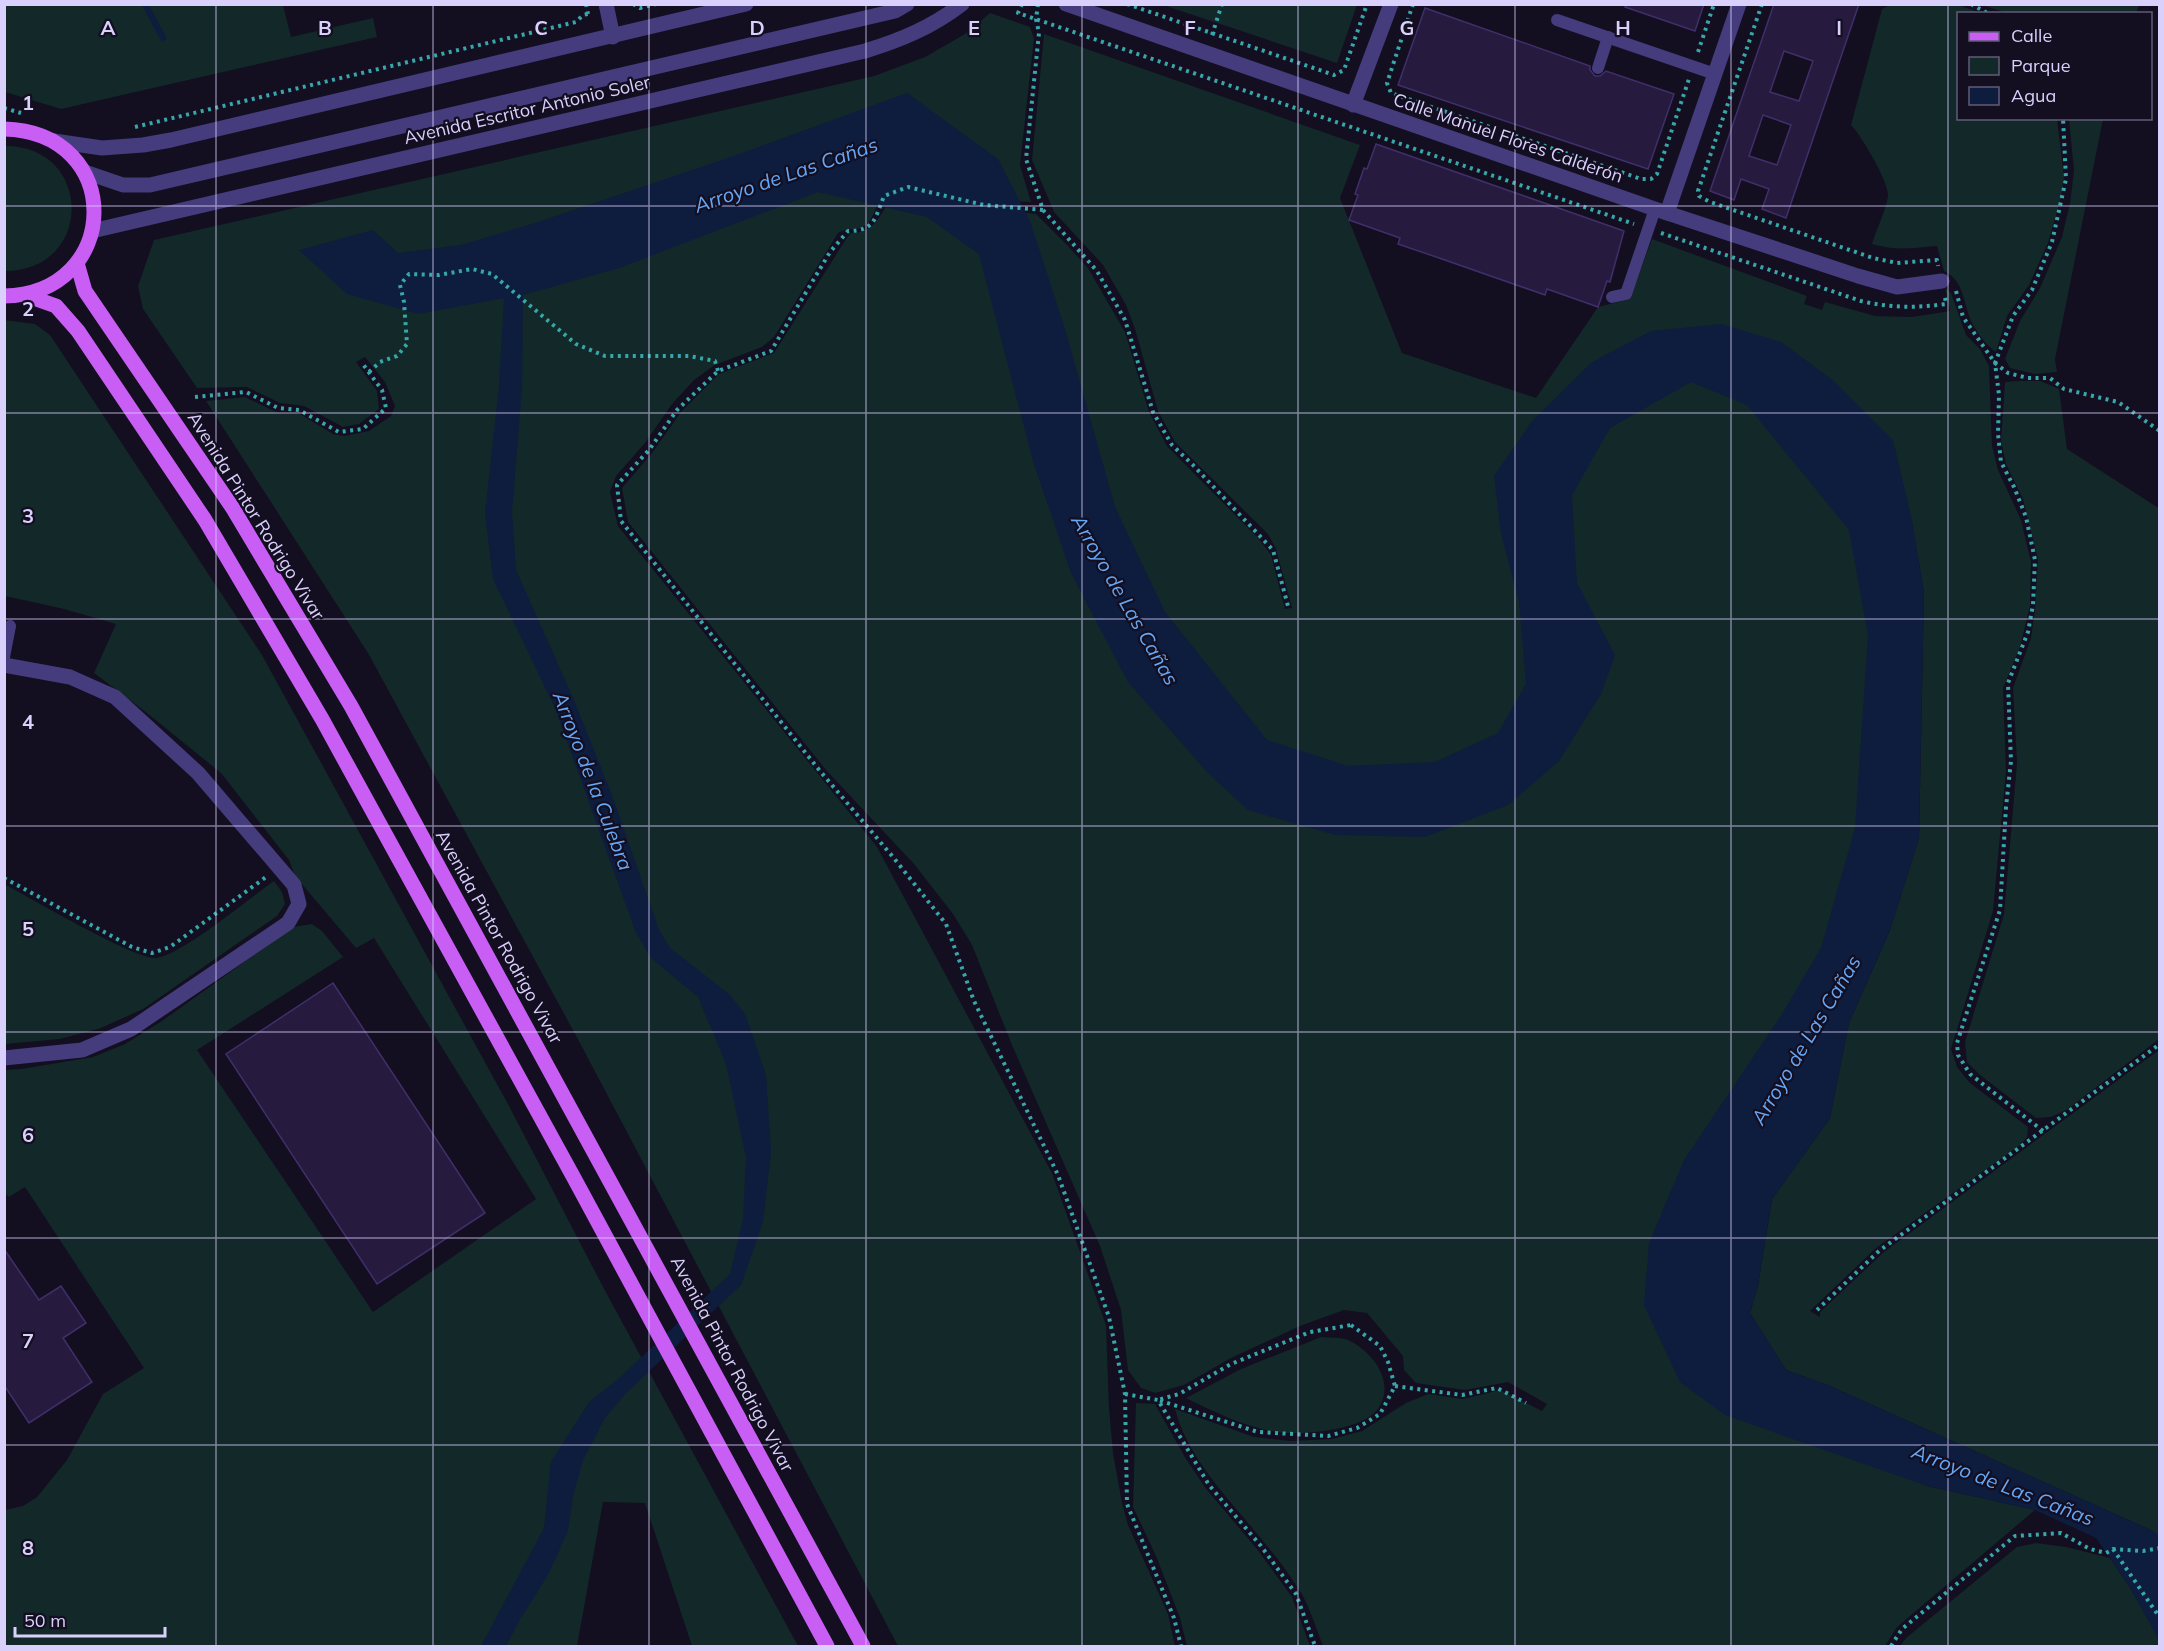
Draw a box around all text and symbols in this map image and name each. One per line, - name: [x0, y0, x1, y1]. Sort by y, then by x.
- legend: [1957, 12, 2152, 120]
- text: A: [101, 15, 116, 40]
- text: B: [318, 15, 332, 40]
- text: C: [534, 15, 548, 40]
- text: D: [749, 15, 765, 40]
- text: E: [968, 15, 980, 40]
- text: F: [1184, 15, 1196, 40]
- text: G: [1400, 15, 1414, 40]
- text: H: [1615, 15, 1631, 40]
- text: I: [1836, 15, 1842, 40]
- text: Calle: [2011, 24, 2052, 47]
- text: Parque: [2011, 54, 2070, 77]
- street label: Avenida Escritor Antonio Soler: [401, 70, 653, 149]
- text: Agua: [2011, 84, 2056, 107]
- street label: Calle Manuel Flores Calderón: [1390, 87, 1626, 188]
- text: 1: [22, 90, 34, 115]
- water label: Arroyo de Las Cañas: [690, 131, 881, 218]
- text: 2: [22, 296, 34, 321]
- street label: Avenida Pintor Rodrigo Vivar: [183, 407, 330, 624]
- text: 3: [22, 503, 34, 528]
- water label: Arroyo de Las Cañas: [1066, 509, 1184, 689]
- water label: Arroyo de la Culebra: [548, 687, 639, 874]
- text: 4: [22, 709, 34, 734]
- street label: Avenida Pintor Rodrigo Vivar: [431, 826, 568, 1048]
- text: 5: [22, 916, 34, 941]
- water label: Arroyo de Las Cañas: [1745, 951, 1866, 1130]
- text: 6: [22, 1122, 34, 1147]
- street label: Avenida Pintor Rodrigo Vivar: [666, 1252, 799, 1476]
- text: 7: [22, 1328, 34, 1353]
- water label: Arroyo de Las Cañas: [1908, 1438, 2098, 1531]
- text: 8: [22, 1535, 34, 1560]
- scale bar: [15, 1600, 165, 1638]
- text: 50 m: [24, 1609, 66, 1632]

